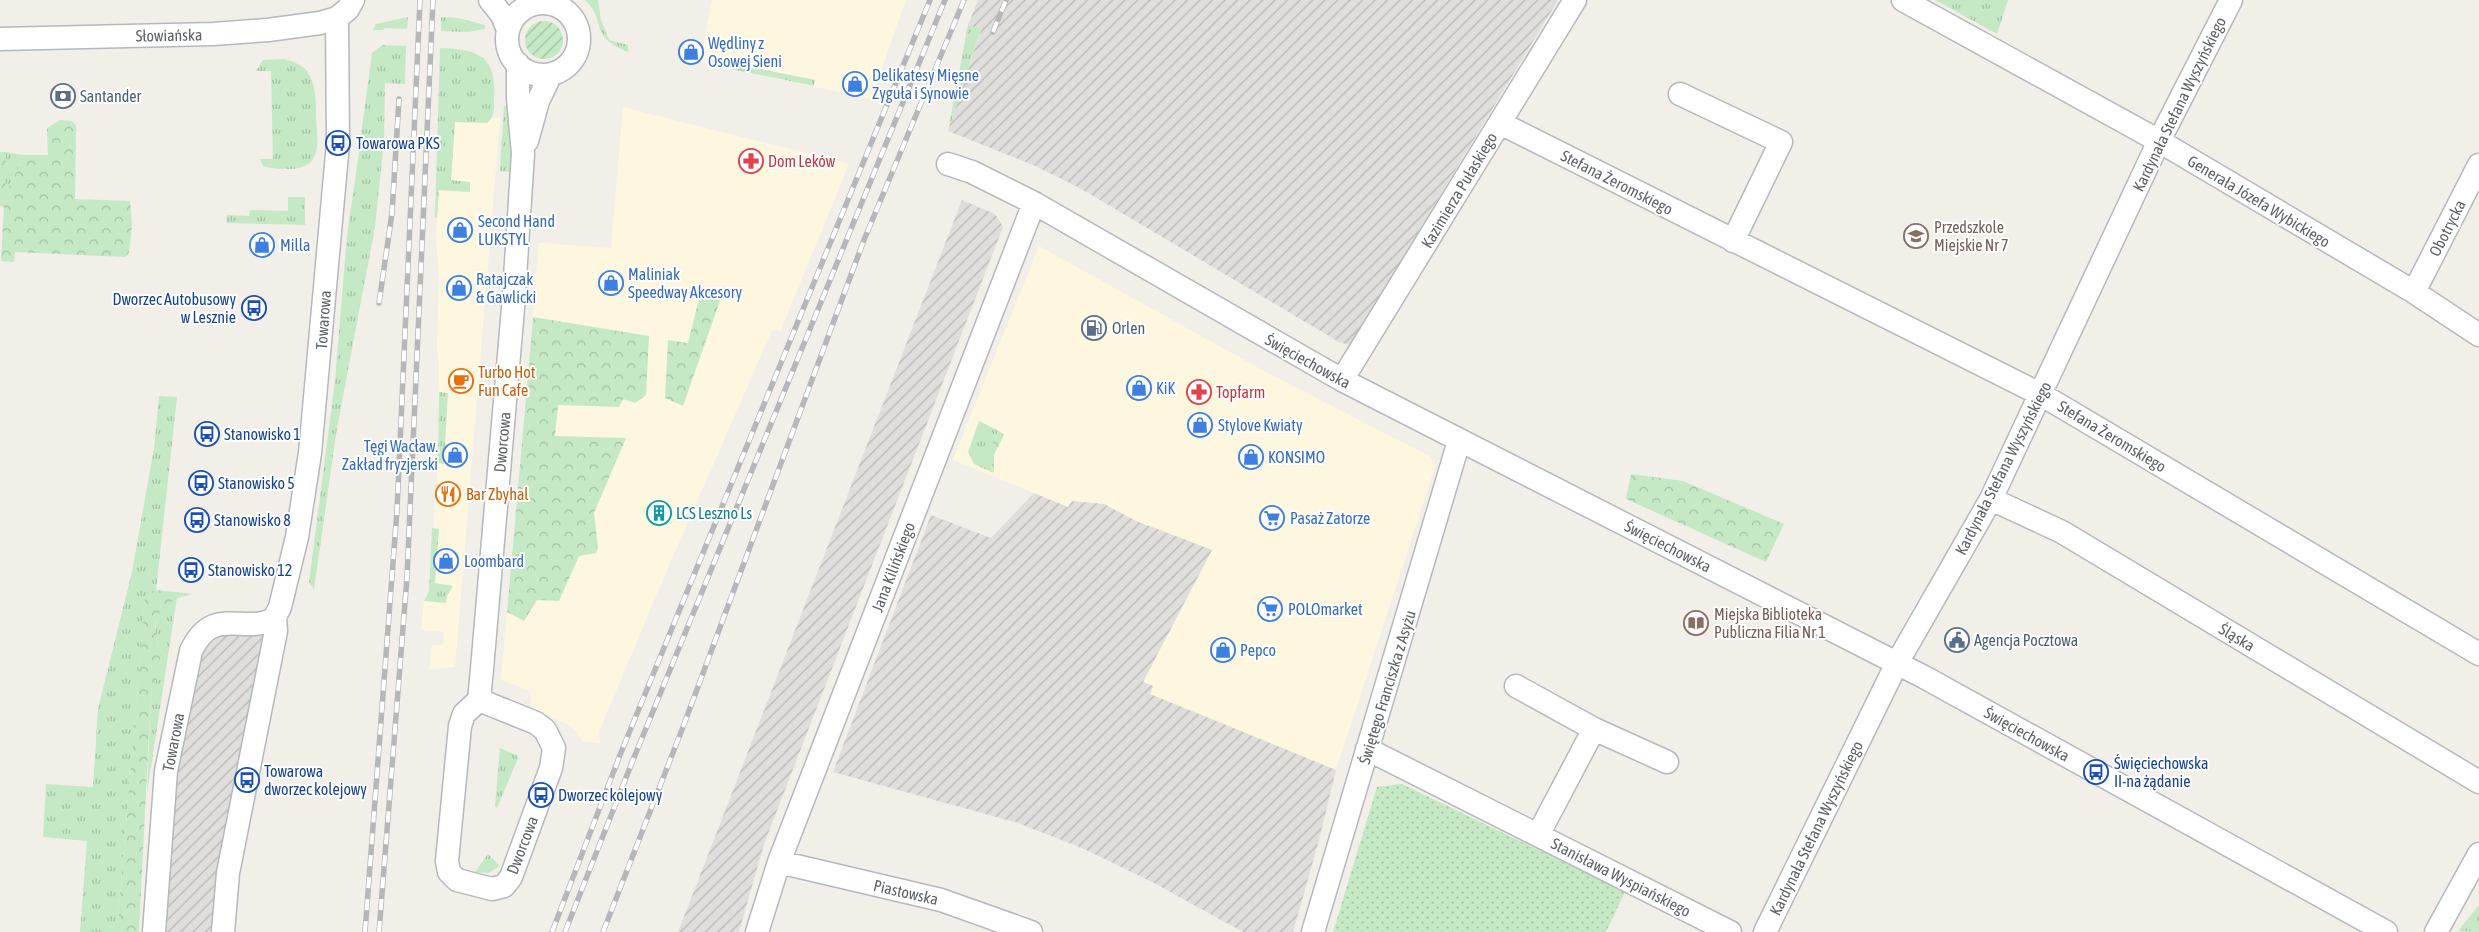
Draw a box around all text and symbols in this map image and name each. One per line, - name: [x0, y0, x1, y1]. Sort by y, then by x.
- street label: Kardynała Stefana Wyszyńskiego: [2129, 14, 2230, 195]
- street label: Słowiańska: [135, 25, 203, 45]
- place label: Wędliny z Osowej Sieni: [708, 34, 782, 71]
- shop icon: Wędliny z Osowej Sieni: [678, 39, 704, 65]
- place label: Delikatesy Mięsne Zyguła i Synowie: [872, 66, 979, 103]
- shop icon: Delikatesy Mięsne Zyguła i Synowie: [842, 71, 868, 97]
- bank icon: Santander: [50, 83, 76, 109]
- place label: Santander: [80, 87, 142, 105]
- street label: Kazimierza Pułaskiego: [1417, 129, 1501, 251]
- bus stop icon: Towarowa PKS: [325, 130, 351, 156]
- place label: Towarowa PKS: [356, 134, 440, 152]
- street label: Stefana Żeromskiego: [1558, 146, 1676, 219]
- pharmacy icon: Dom Leków: [738, 148, 764, 174]
- street label: Generała Józefa Wybickiego: [2184, 151, 2333, 252]
- place label: Dom Leków: [768, 152, 836, 170]
- street label: Obotrycka: [2425, 197, 2470, 260]
- place label: Second Hand LUKSTYL: [478, 212, 555, 248]
- shop icon: Second Hand LUKSTYL: [447, 217, 473, 243]
- place label: Przedszkole Miejskie Nr 7: [1934, 218, 2009, 255]
- school or university icon: Przedszkole Miejskie Nr 7: [1903, 223, 1929, 249]
- shop icon: Milla: [249, 232, 275, 258]
- place label: Milla: [280, 236, 310, 254]
- place label: Maliniak Speedway Akcesory: [628, 265, 743, 302]
- place label: Ratajczak & Gawlicki: [476, 270, 536, 306]
- shop icon: Maliniak Speedway Akcesory: [598, 270, 624, 296]
- shop icon: Ratajczak & Gawlicki: [446, 275, 472, 301]
- place label: Dworzec Autobusowy w Lesznie: [113, 290, 236, 326]
- street label: Towarowa: [312, 290, 334, 350]
- bus stop icon: Dworzec Autobusowy w Lesznie: [241, 295, 267, 321]
- fuel station icon: Orlen: [1081, 315, 1107, 341]
- place label: Orlen: [1112, 319, 1145, 337]
- street label: Święciechowska: [1262, 330, 1354, 393]
- place label: Turbo Hot Fun Cafe: [478, 363, 536, 399]
- cafe icon: Turbo Hot Fun Cafe: [448, 368, 474, 394]
- shop icon: KiK: [1126, 375, 1152, 401]
- street label: Kardynała Stefana Wyszyńskiego: [1951, 378, 2055, 558]
- place label: KiK: [1156, 379, 1176, 397]
- pharmacy icon: Topfarm: [1186, 379, 1212, 405]
- place label: Topfarm: [1216, 383, 1265, 402]
- street label: Stefana Żeromskiego: [2054, 397, 2169, 476]
- street label: Dworcowa: [490, 411, 514, 473]
- shop icon: Stylove Kwiaty: [1187, 412, 1213, 438]
- place label: Stylove Kwiaty: [1218, 416, 1303, 435]
- bus stop icon: Stanowisko 1: [194, 421, 220, 447]
- place label: Stanowisko 1: [224, 425, 301, 443]
- place label: Tęgi Wacław. Zakład fryzjerski: [342, 437, 438, 474]
- shop icon: Tęgi Wacław. Zakład fryzjerski: [442, 442, 468, 468]
- shop icon: KONSIMO: [1238, 444, 1264, 470]
- place label: KONSIMO: [1268, 448, 1325, 466]
- bus stop icon: Stanowisko 5: [188, 470, 214, 496]
- place label: Stanowisko 5: [218, 474, 295, 492]
- restaurant icon: Bar Zbyhal: [435, 481, 461, 507]
- place label: Bar Zbyhal: [466, 485, 529, 504]
- building icon: LCS Leszno Ls: [646, 500, 672, 526]
- place label: LCS Leszno Ls: [676, 504, 753, 522]
- supermarket icon: Pasaż Zatorze: [1259, 505, 1285, 531]
- bus stop icon: Stanowisko 8: [184, 507, 210, 533]
- place label: Pasaż Zatorze: [1290, 509, 1370, 527]
- place label: Stanowisko 8: [214, 511, 291, 529]
- street label: Święciechowska: [1621, 517, 1714, 576]
- street label: Jana Kilińskiego: [868, 520, 919, 615]
- shop icon: Loombard: [433, 548, 459, 574]
- place label: Loombard: [464, 552, 524, 570]
- bus stop icon: Stanowisko 12: [178, 557, 204, 583]
- place label: Stanowisko 12: [208, 561, 292, 579]
- supermarket icon: POLOmarket: [1257, 596, 1283, 622]
- place label: POLOmarket: [1288, 600, 1363, 618]
- place label: Miejska Biblioteka Publiczna Filia Nr 1: [1714, 605, 1826, 641]
- street label: Świętego Franciszka z Asyżu: [1355, 608, 1420, 766]
- library icon: Miejska Biblioteka Publiczna Filia Nr 1: [1683, 610, 1709, 636]
- street label: Śląska: [2215, 619, 2258, 655]
- public building icon: Agencja Pocztowa: [1944, 627, 1970, 653]
- place label: Agencja Pocztowa: [1974, 631, 2078, 650]
- shop icon: Pepco: [1210, 637, 1236, 663]
- place label: Pepco: [1240, 641, 1276, 660]
- street label: Święciechowska: [1981, 703, 2073, 766]
- street label: Towarowa: [159, 711, 187, 773]
- street label: Kardynała Stefana Wyszyńskiego: [1766, 738, 1867, 919]
- place label: Święciechowska II-na żądanie: [2114, 754, 2208, 791]
- bus stop icon: Święciechowska II-na żądanie: [2083, 759, 2109, 785]
- place label: Towarowa dworzec kolejowy: [264, 762, 367, 799]
- bus stop icon: Towarowa dworzec kolejowy: [234, 767, 260, 793]
- bus stop icon: Dworzec kolejowy: [528, 782, 554, 808]
- place label: Dworzec kolejowy: [558, 786, 663, 805]
- street label: Dworcowa: [503, 813, 541, 877]
- street label: Stanisława Wyspiańskiego: [1548, 834, 1694, 921]
- street label: Piastowska: [872, 876, 940, 908]

